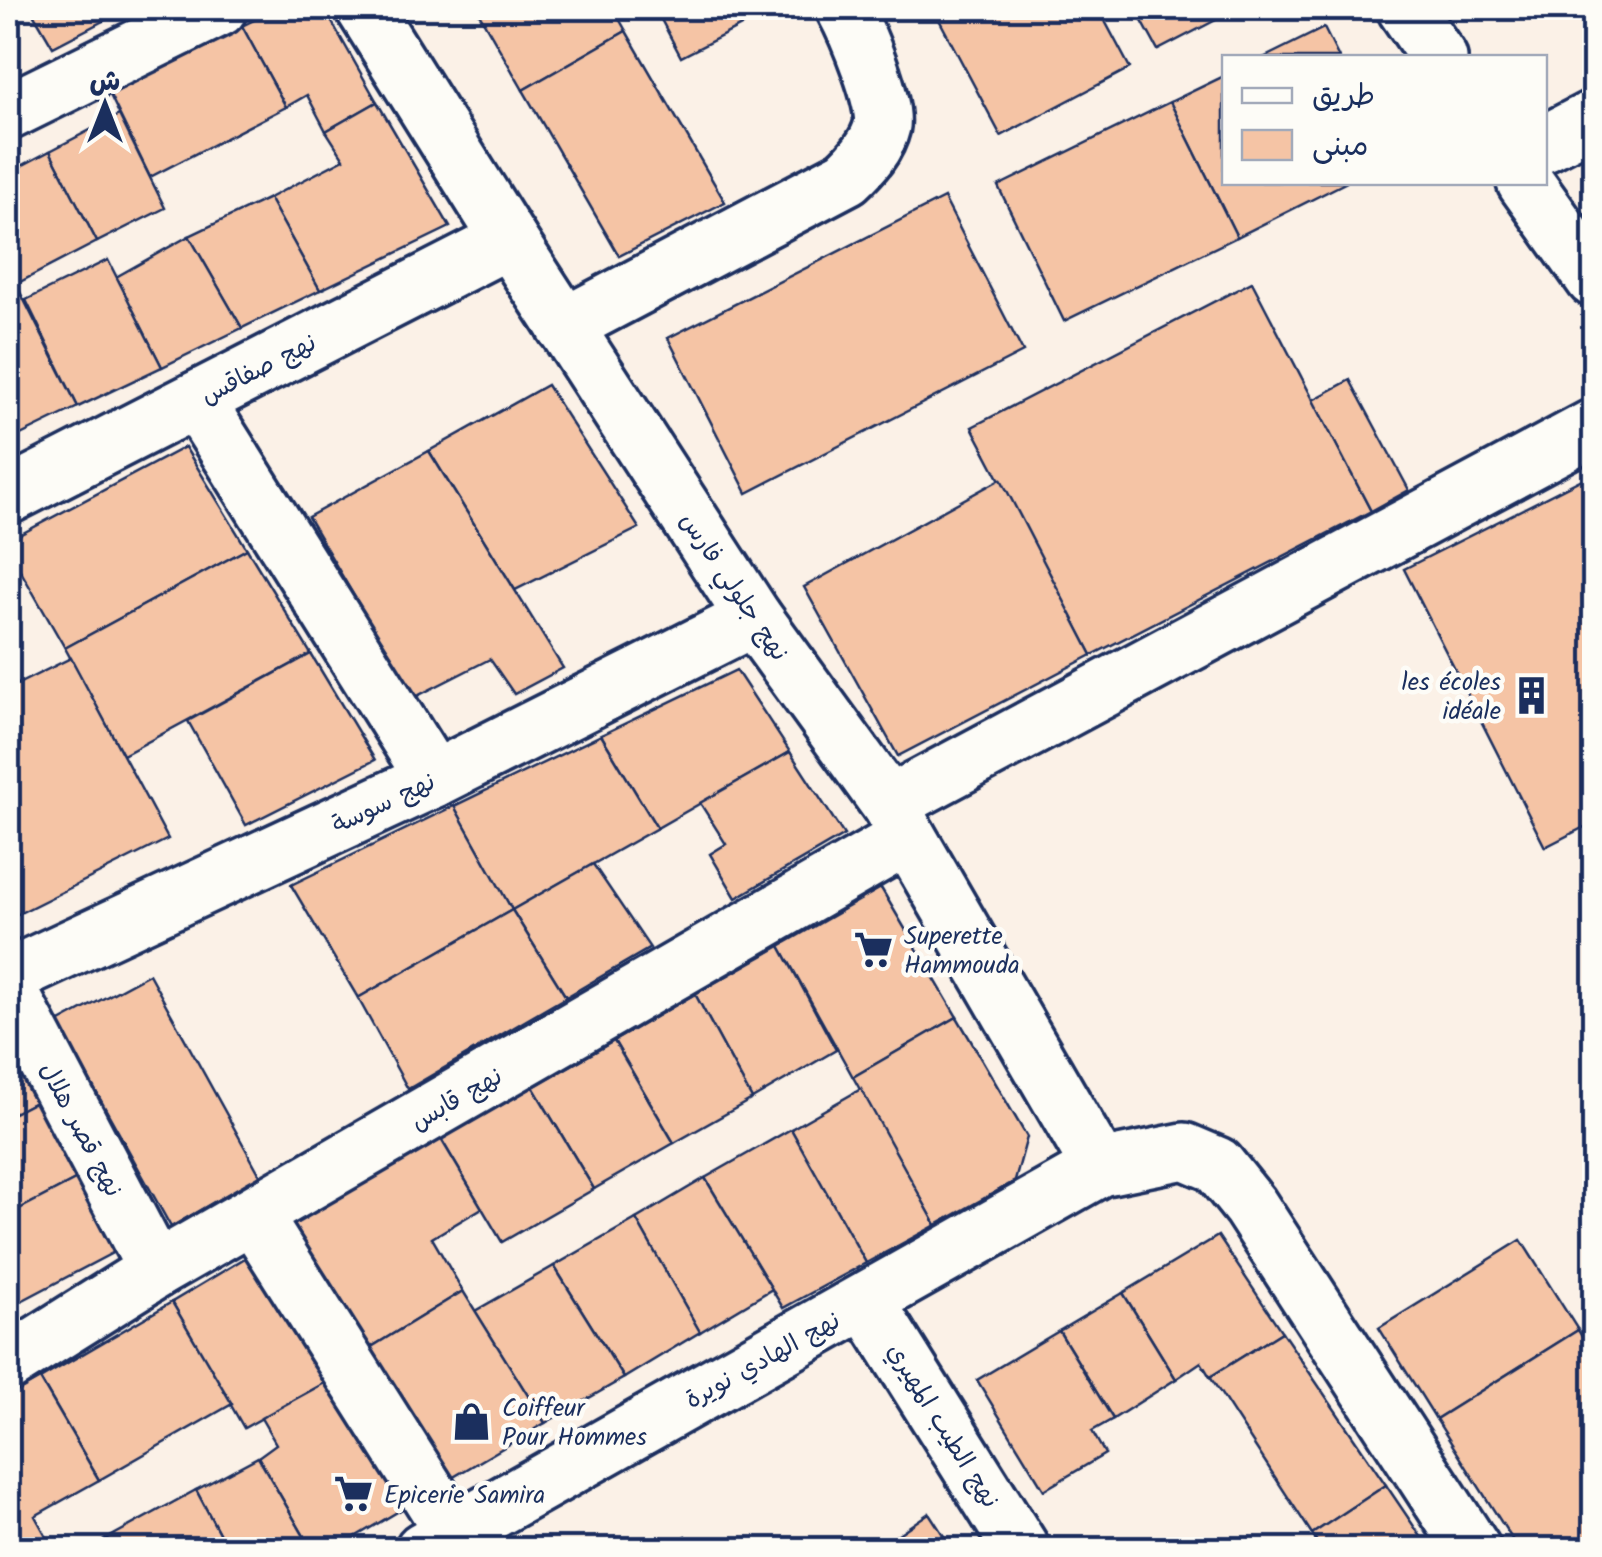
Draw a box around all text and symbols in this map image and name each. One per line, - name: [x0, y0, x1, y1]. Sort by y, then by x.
- north arrow: [55, 55, 155, 155]
- legend: [1222, 55, 1547, 185]
- text: ش: [90, 60, 120, 105]
- text: طريق: [1312, 73, 1375, 121]
- text: مبنى: [1312, 123, 1368, 171]
- street label: نهج صفاقس: [194, 323, 324, 416]
- street label: نهج جلولي فارس: [669, 504, 798, 670]
- place label: les écoles idéale: [1402, 663, 1501, 732]
- building icon: les écoles idéale: [1510, 674, 1552, 716]
- street label: نهج سوسة: [325, 762, 442, 845]
- place label: Superette Hammouda: [904, 917, 1020, 986]
- supermarket icon: Superette Hammouda: [853, 928, 895, 970]
- street label: نهج قصر هلال: [28, 1055, 133, 1205]
- street label: نهج قابس: [404, 1057, 510, 1142]
- street label: نهج الهادي نويرة: [678, 1301, 848, 1420]
- street label: نهج الطيب المهيري: [875, 1336, 1009, 1517]
- place label: Coiffeur Pour Hommes: [502, 1389, 647, 1458]
- shop icon: Coiffeur Pour Hommes: [451, 1400, 493, 1442]
- supermarket icon: Epicerie Samira: [333, 1473, 375, 1515]
- place label: Epicerie Samira: [384, 1476, 545, 1516]

